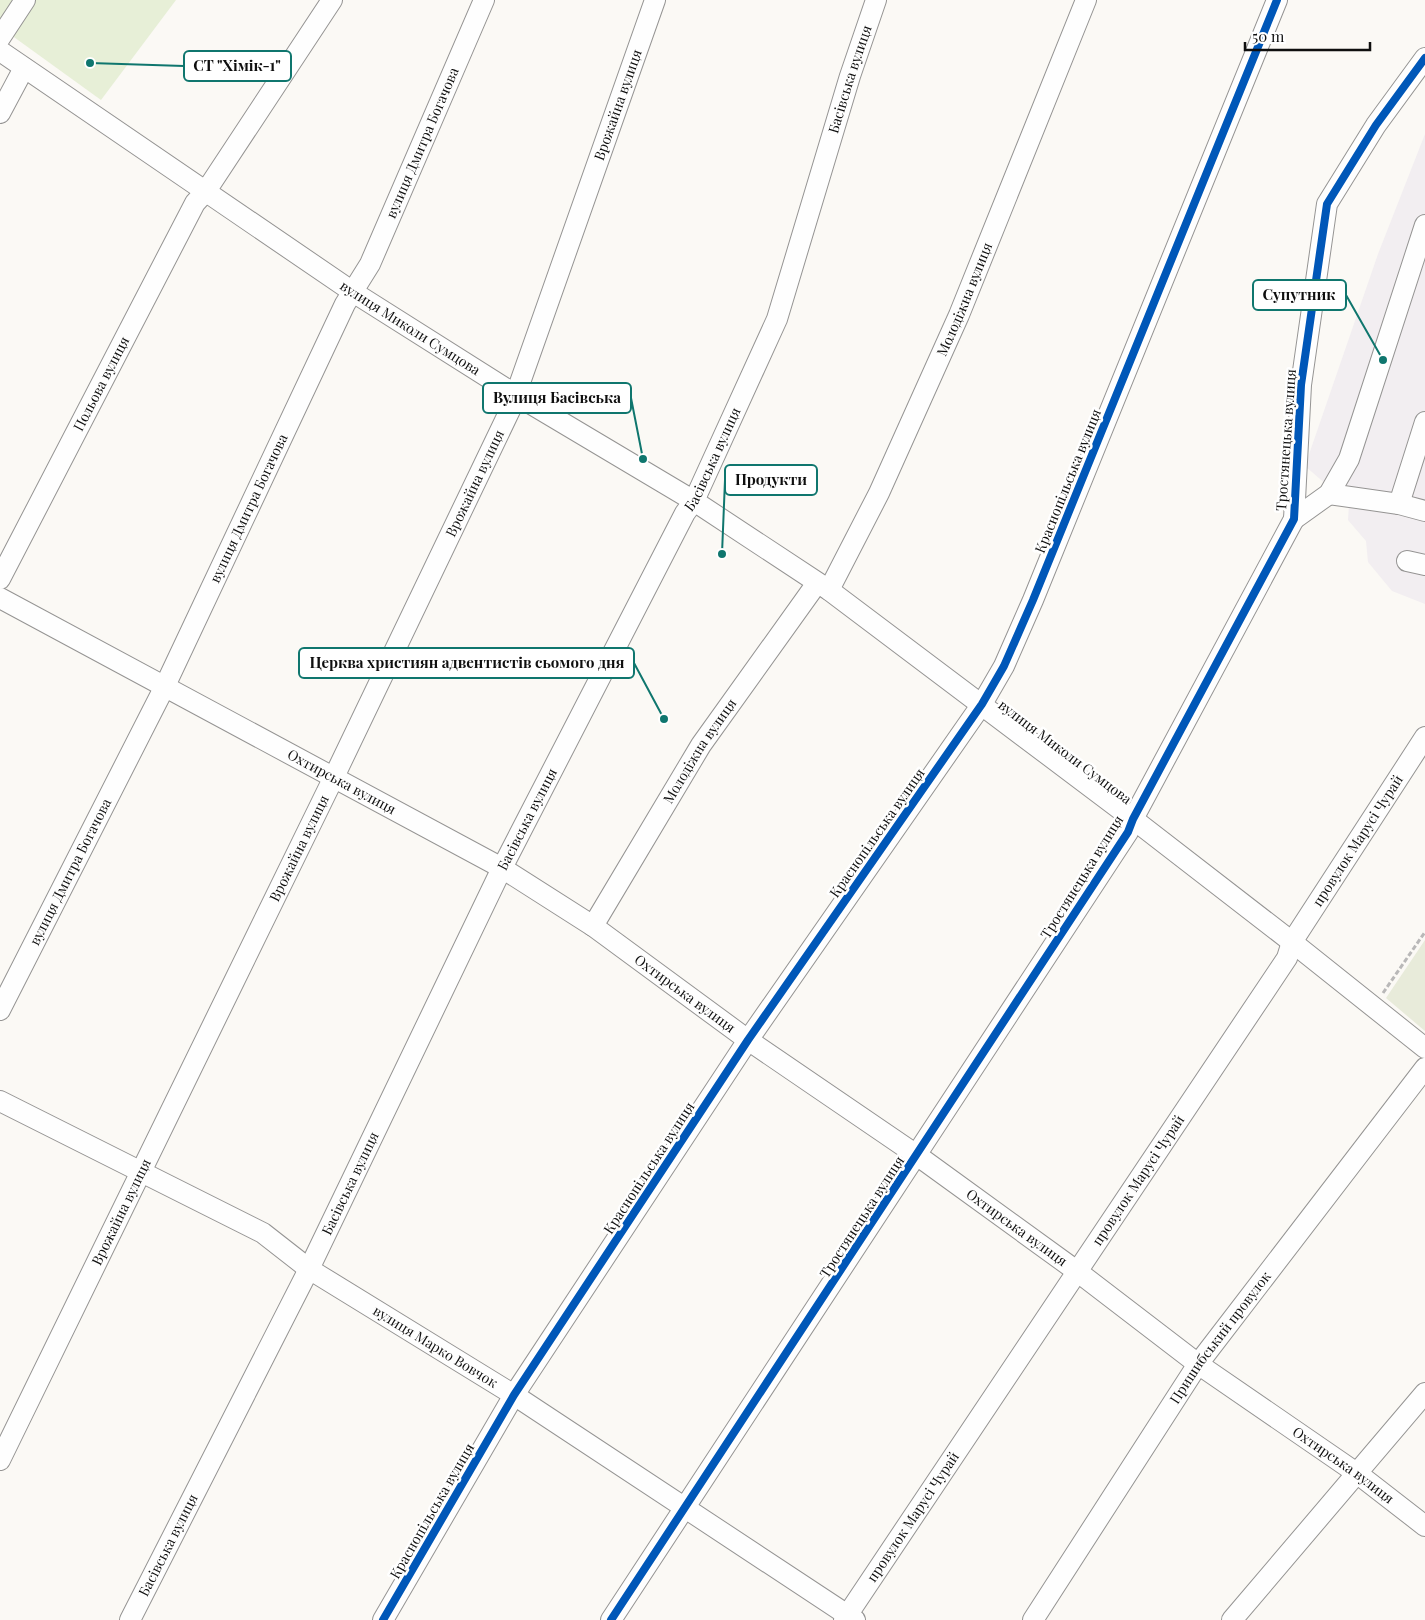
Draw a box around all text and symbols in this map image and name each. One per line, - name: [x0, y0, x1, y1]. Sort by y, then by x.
- scale bar: [1245, 20, 1370, 52]
- street label: Басівська вулиця: [823, 22, 876, 135]
- text: 50 m: [1252, 26, 1285, 46]
- street label: Врожайна вулиця: [589, 46, 646, 163]
- callout: СТ "Хімік-1": [184, 51, 291, 81]
- text: СТ "Хімік-1": [193, 55, 281, 75]
- street label: вулиця Дмитра Богачова: [381, 64, 463, 221]
- street label: Молодіжна вулиця: [932, 239, 997, 359]
- street label: вулиця Миколи Сумцова: [337, 276, 484, 379]
- callout: Супутник: [1253, 280, 1346, 310]
- text: Супутник: [1262, 284, 1336, 304]
- street label: Польова вулиця: [68, 333, 133, 434]
- street label: Тростянецька вулиця: [1271, 368, 1300, 512]
- callout: Вулиця Басівська: [483, 383, 631, 413]
- text: Вулиця Басівська: [493, 387, 621, 407]
- street label: Басівська вулиця: [680, 404, 745, 515]
- street label: Краснопільська вулиця: [1030, 406, 1105, 556]
- street label: Врожайна вулиця: [441, 426, 508, 540]
- street label: вулиця Дмитра Богачова: [205, 430, 292, 586]
- callout: Продукти: [725, 465, 817, 495]
- text: Продукти: [735, 469, 807, 489]
- callout: Церква християн адвентистів сьомого дня: [299, 648, 634, 678]
- text: Церква християн адвентистів сьомого дня: [310, 652, 625, 672]
- street label: Молодіжна вулиця: [658, 694, 741, 807]
- street label: вулиця Миколи Сумцова: [995, 695, 1136, 808]
- street label: Охтирська вулиця: [284, 744, 400, 819]
- street label: Басівська вулиця: [493, 764, 561, 873]
- street label: Краснопільська вулиця: [825, 764, 929, 901]
- street label: провулок Марусі Чурай: [1308, 771, 1407, 910]
- street label: Врожайна вулиця: [265, 791, 333, 904]
- street label: вулиця Дмитра Богачова: [25, 795, 115, 948]
- street label: Тростянецька вулиця: [1036, 811, 1128, 942]
- street label: Охтирська вулиця: [631, 950, 740, 1037]
- street label: Краснопільська вулиця: [599, 1098, 699, 1237]
- street label: провулок Марусі Чурай: [1087, 1111, 1188, 1249]
- street label: Басівська вулиця: [317, 1128, 383, 1238]
- street label: Тростянецька вулиця: [815, 1152, 909, 1282]
- street label: Врожайна вулиця: [87, 1155, 155, 1268]
- street label: Охтирська вулиця: [963, 1184, 1072, 1271]
- street label: Пришибський провулок: [1165, 1267, 1275, 1407]
- street label: вулиця Марко Вовчок: [370, 1301, 502, 1392]
- street label: Охтирська вулиця: [1289, 1422, 1399, 1508]
- street label: Краснопільська вулиця: [385, 1439, 478, 1582]
- street label: провулок Марусі Чурай: [862, 1448, 963, 1586]
- street label: Басівська вулиця: [134, 1490, 202, 1599]

